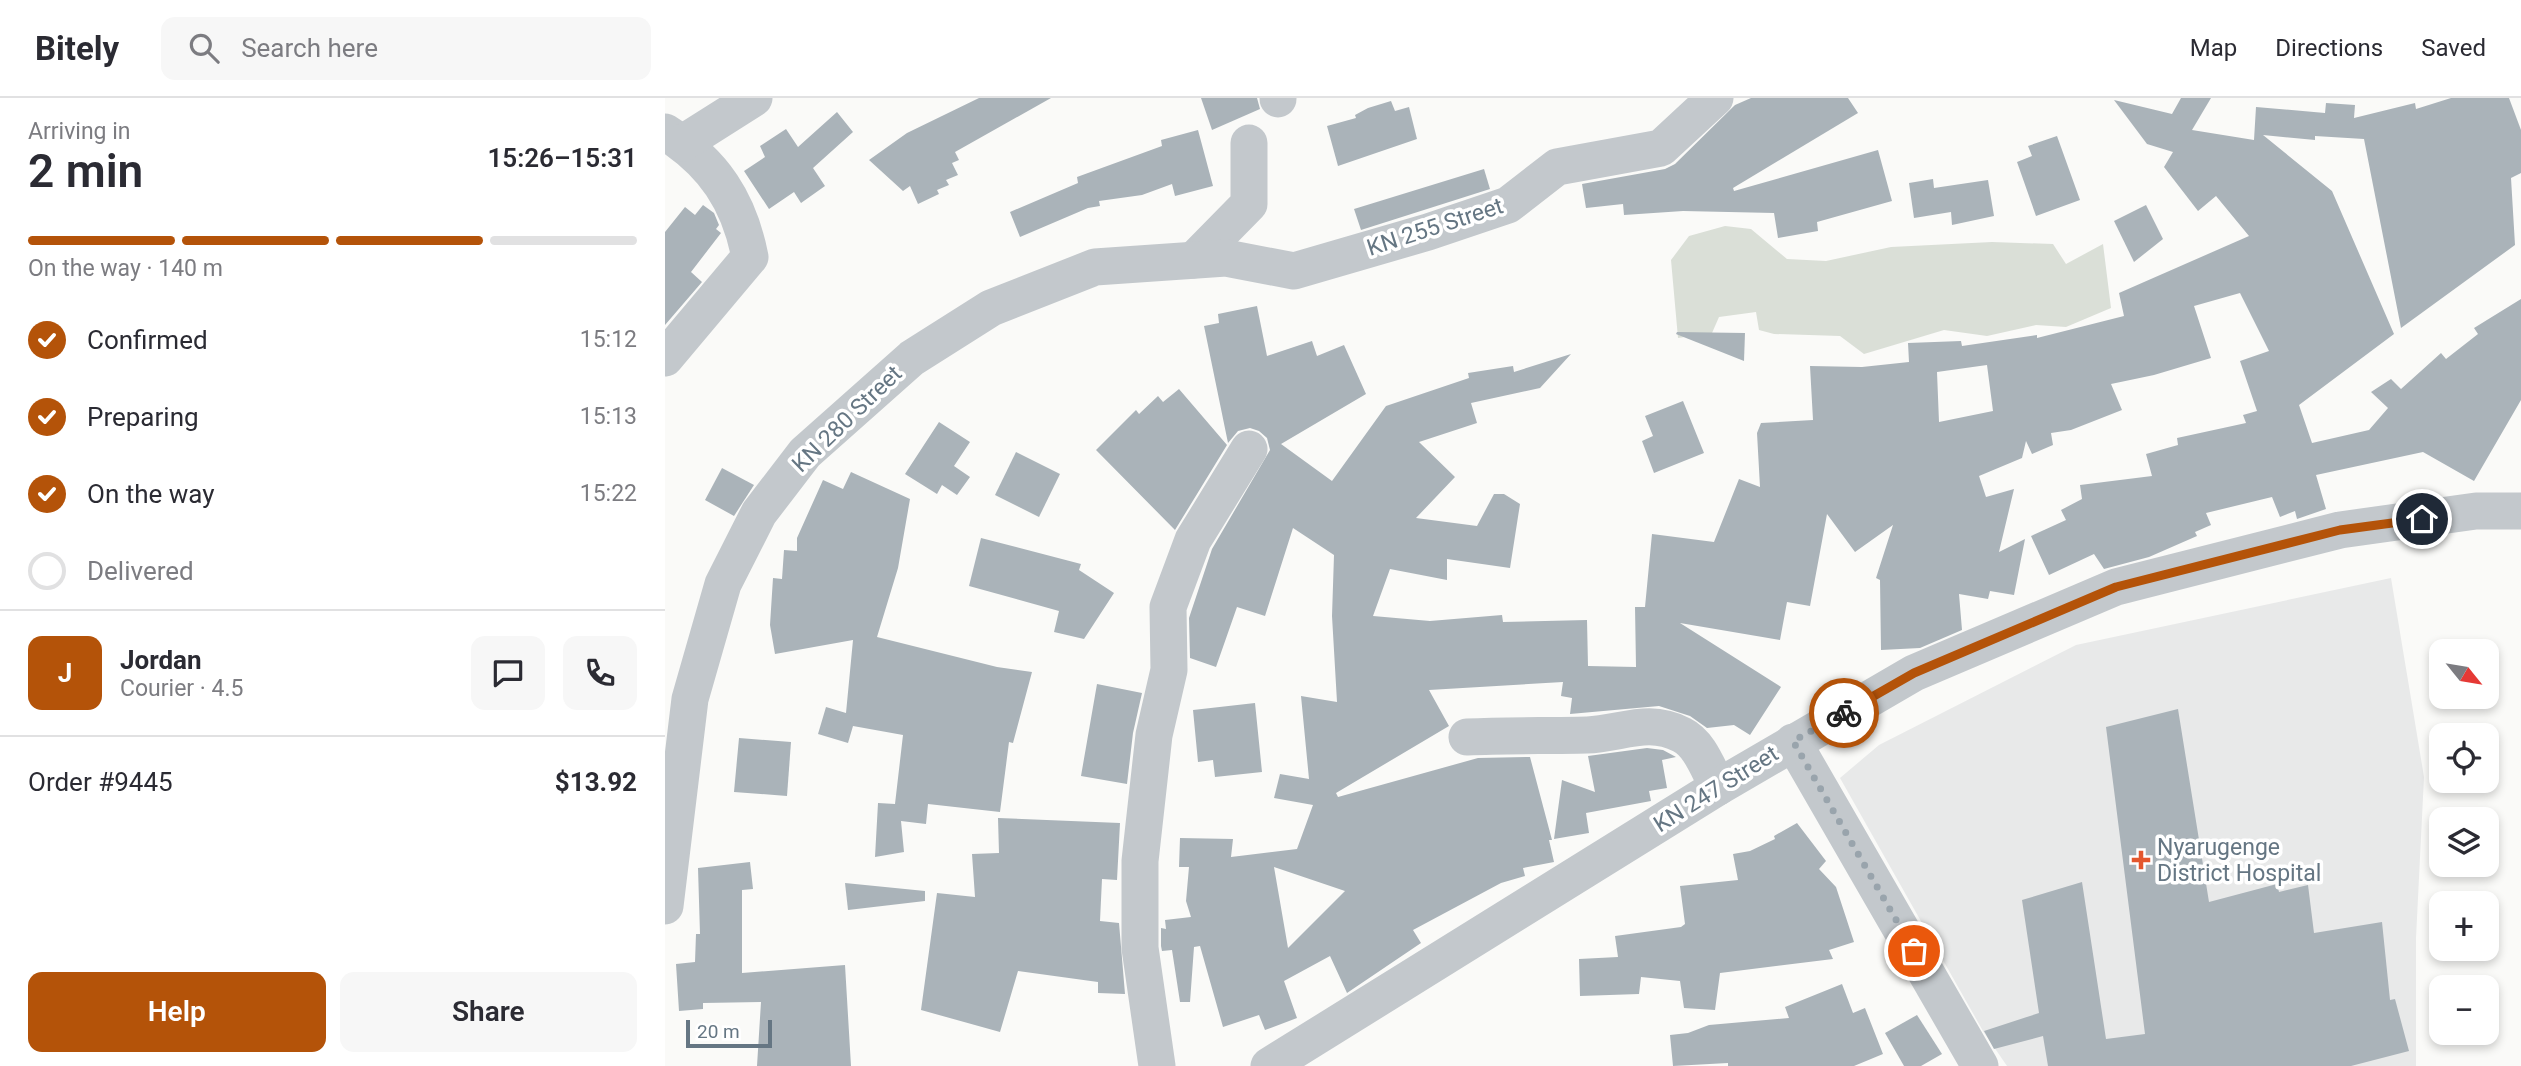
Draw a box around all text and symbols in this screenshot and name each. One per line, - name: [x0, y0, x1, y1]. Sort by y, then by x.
- search box: [161, 17, 651, 80]
- text: Bitely: [35, 29, 119, 68]
- icon: search: [185, 29, 223, 67]
- text: Search here: [241, 33, 378, 63]
- text: Map: [2190, 34, 2237, 62]
- text: Directions: [2275, 34, 2383, 62]
- text: Saved: [2421, 34, 2486, 62]
- text: Arriving in: [28, 118, 131, 145]
- text: 15:26–15:31: [487, 143, 637, 173]
- text: 2 min: [28, 144, 143, 198]
- street label: KN 255 Street: [1363, 192, 1507, 262]
- text: On the way · 140 m: [28, 255, 223, 282]
- icon: check: [28, 321, 66, 359]
- text: Confirmed: [87, 325, 208, 355]
- text: 15:12: [580, 326, 637, 353]
- street label: KN 280 Street: [787, 360, 907, 478]
- icon: check: [28, 398, 66, 436]
- text: Preparing: [87, 402, 199, 432]
- text: 15:13: [580, 403, 637, 430]
- icon: check: [28, 475, 66, 513]
- text: On the way: [87, 479, 215, 509]
- text: 15:22: [580, 480, 637, 507]
- pin: [2392, 489, 2452, 549]
- icon: home: [2403, 500, 2441, 538]
- text: Delivered: [87, 556, 194, 586]
- button: chat: [471, 636, 545, 710]
- button: phone: [563, 636, 637, 710]
- north arrow: [2429, 639, 2499, 709]
- map controls: [2429, 639, 2499, 1045]
- text: Jordan: [120, 645, 202, 675]
- text: J: [58, 658, 72, 688]
- text: Courier · 4.5: [120, 675, 243, 702]
- courier: [1809, 678, 1879, 748]
- icon: bike: [1825, 694, 1863, 732]
- button: locate: [2429, 723, 2499, 793]
- street label: KN 247 Street: [1649, 740, 1783, 838]
- text: Order #9445: [28, 767, 173, 797]
- text: $13.92: [555, 767, 637, 797]
- button: layers: [2429, 807, 2499, 877]
- place label: Nyarugenge District Hospital: [2157, 834, 2321, 887]
- marker: Nyarugenge District Hospital: [2131, 850, 2151, 870]
- button: +: [2429, 891, 2499, 961]
- pin: [1884, 921, 1944, 981]
- icon: bag: [1895, 932, 1933, 970]
- button: Help: [28, 972, 326, 1052]
- button: Share: [340, 972, 637, 1052]
- button: −: [2429, 975, 2499, 1045]
- scale bar: [686, 1017, 772, 1049]
- text: 20 m: [697, 1020, 740, 1043]

